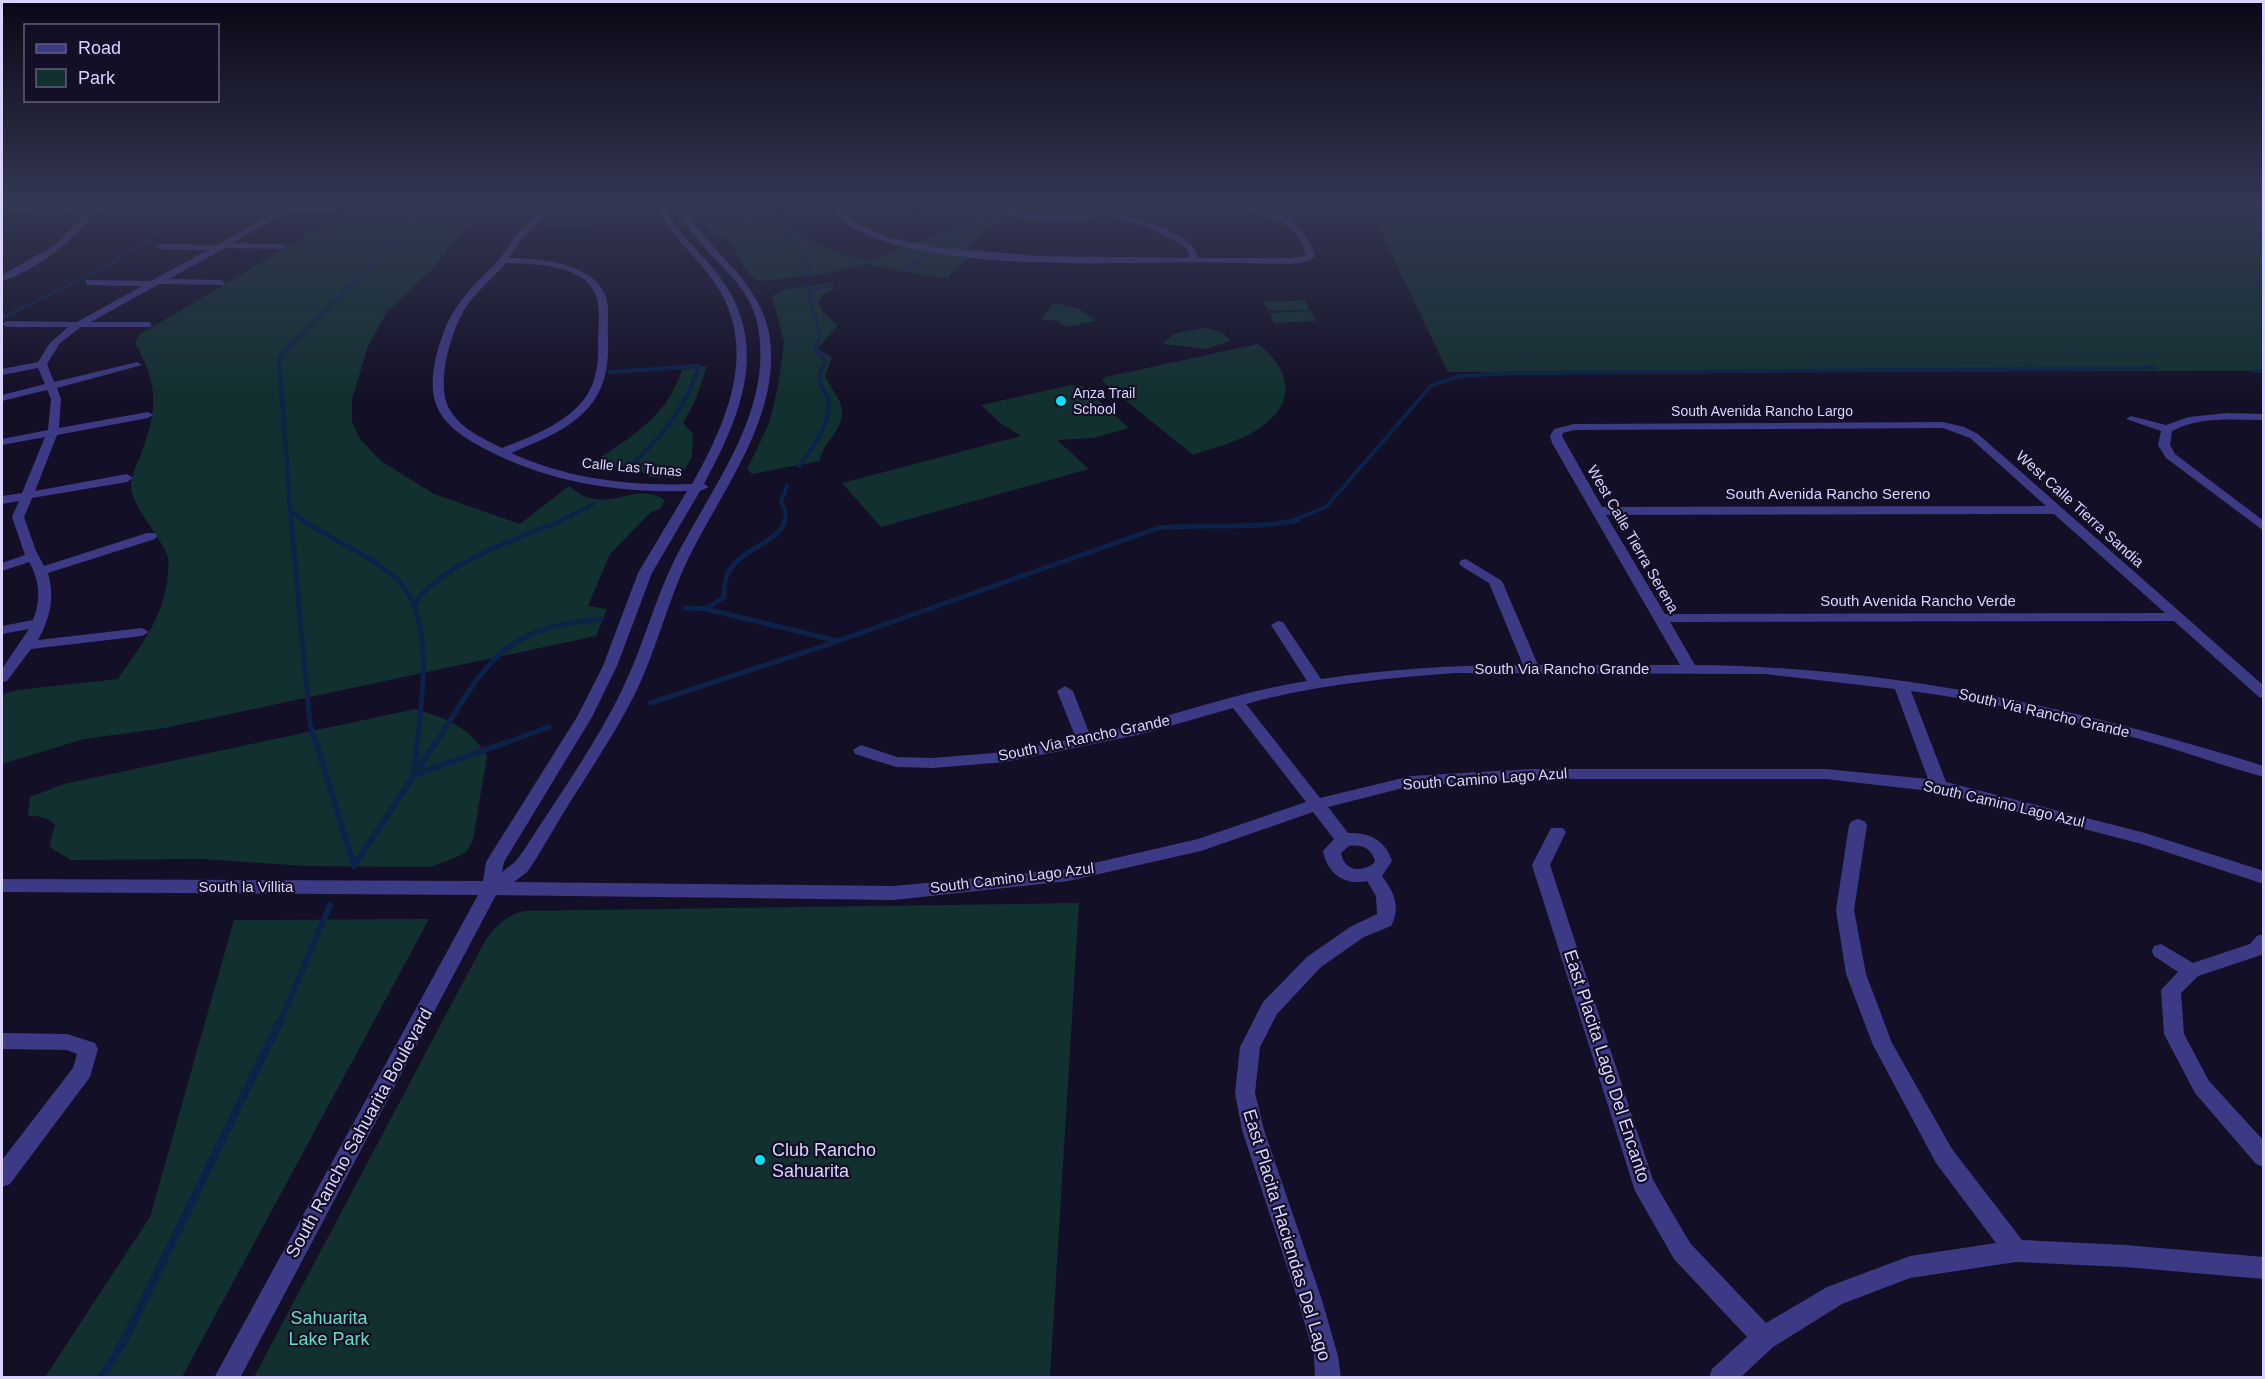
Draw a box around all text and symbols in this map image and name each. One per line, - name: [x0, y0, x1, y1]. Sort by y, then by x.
- legend: [24, 24, 219, 102]
- text: Road: [78, 38, 121, 58]
- text: Park: [78, 68, 116, 88]
- place label: Anza Trail School: [1073, 385, 1135, 417]
- marker: Anza Trail School: [1054, 394, 1068, 408]
- street label: South Avenida Rancho Largo: [1671, 403, 1853, 419]
- street label: West Calle Tierra Sandia: [2013, 447, 2148, 571]
- street label: Calle Las Tunas: [581, 455, 683, 479]
- street label: West Calle Tierra Serena: [1584, 462, 1683, 616]
- street label: South Avenida Rancho Sereno: [1726, 485, 1930, 502]
- street label: South Avenida Rancho Verde: [1820, 592, 2016, 609]
- street label: South Via Rancho Grande: [1475, 660, 1649, 677]
- street label: South Via Rancho Grande: [1957, 685, 2131, 740]
- street label: South Via Rancho Grande: [997, 711, 1171, 764]
- street label: South Camino Lago Azul: [1402, 764, 1568, 793]
- street label: South Camino Lago Azul: [1922, 777, 2086, 830]
- street label: South Camino Lago Azul: [929, 859, 1095, 896]
- street label: South la Villita: [199, 878, 294, 895]
- street label: East Placita Lago Del Encanto: [1560, 947, 1654, 1185]
- street label: South Rancho Sahuarita Boulevard: [282, 1005, 436, 1261]
- street label: East Placita Haciendas Del Lago: [1239, 1107, 1335, 1363]
- place label: Club Rancho Sahuarita: [772, 1140, 876, 1181]
- marker: Club Rancho Sahuarita: [753, 1153, 767, 1167]
- park label: Sahuarita Lake Park: [288, 1308, 371, 1349]

